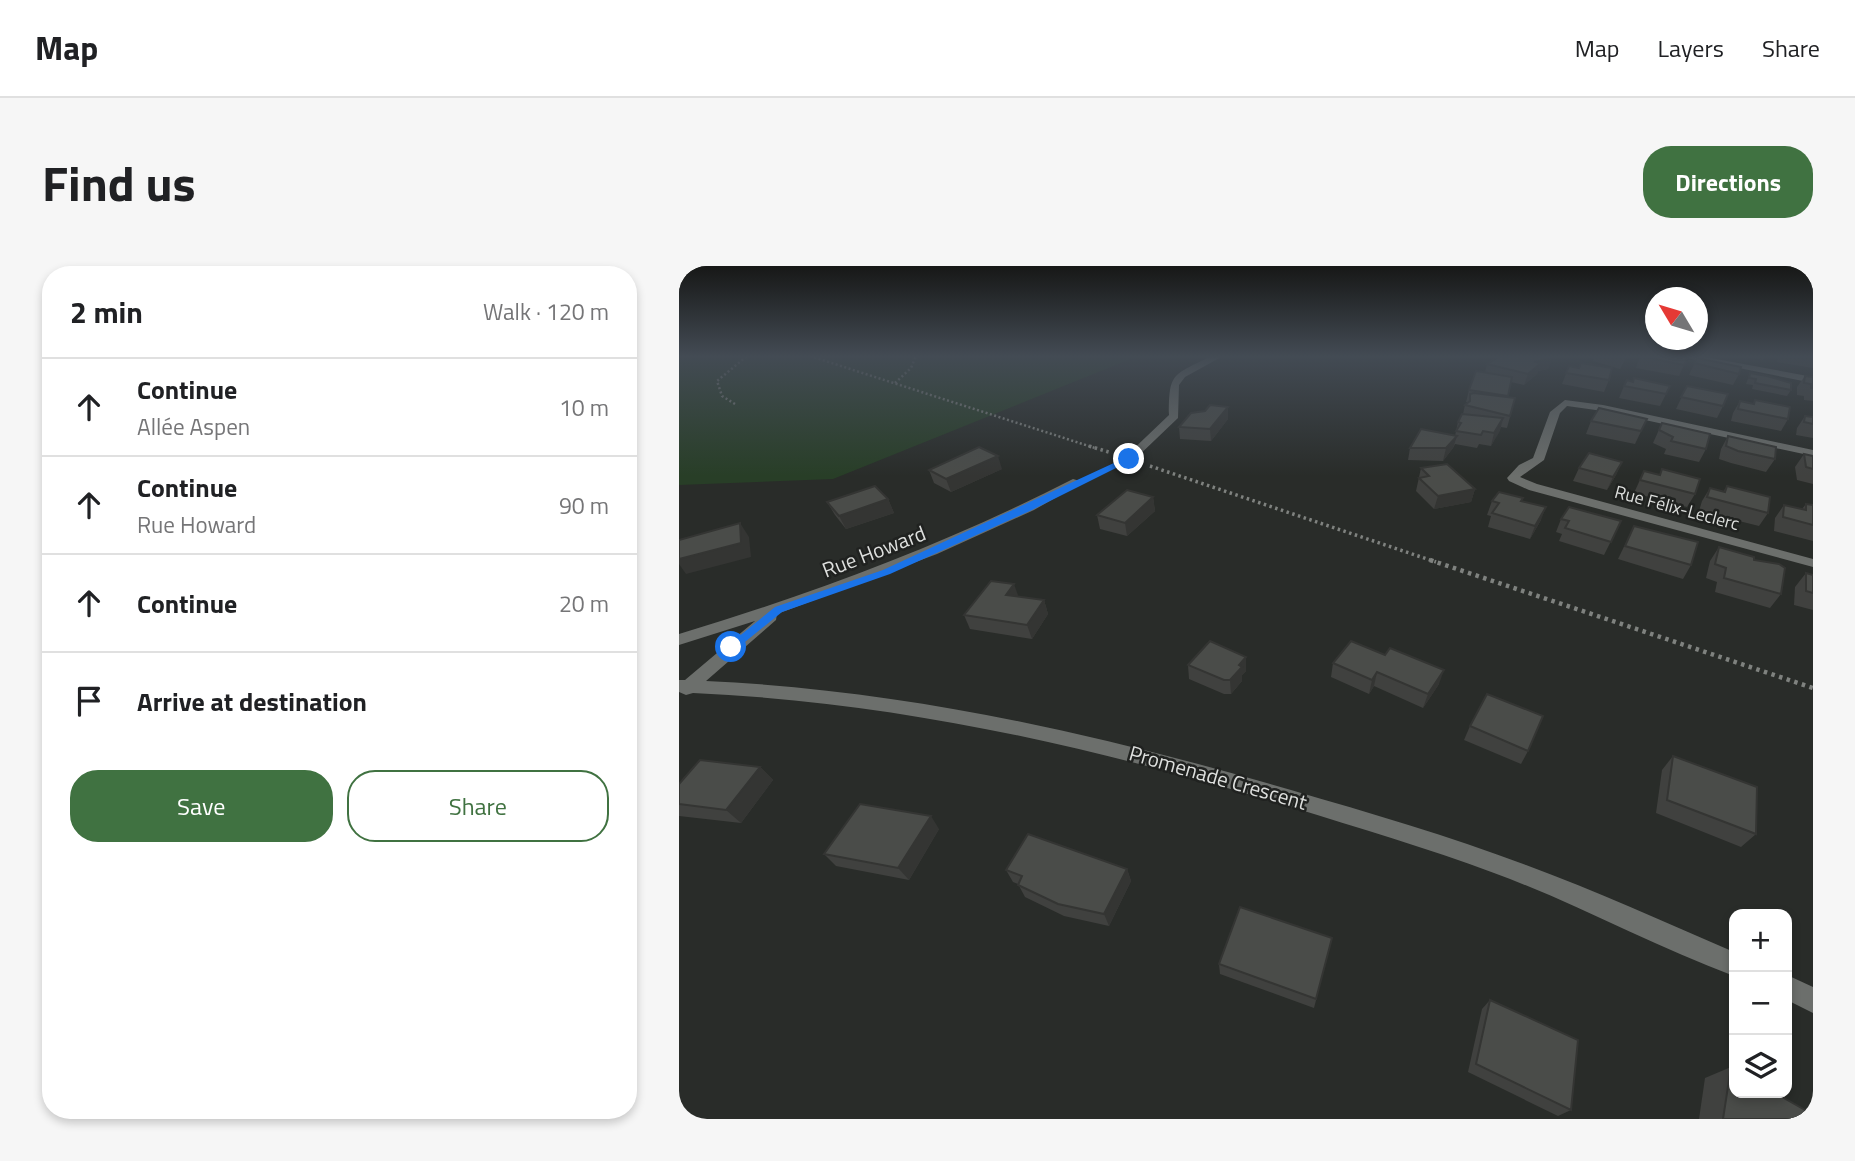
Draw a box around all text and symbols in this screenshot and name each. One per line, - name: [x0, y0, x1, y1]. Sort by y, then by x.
- text: Map: [35, 23, 98, 73]
- text: Map: [1575, 30, 1620, 66]
- text: Layers: [1658, 30, 1724, 66]
- text: Share: [1762, 30, 1820, 66]
- text: Find us: [42, 145, 196, 220]
- button: Directions: [1643, 146, 1813, 218]
- north arrow: [1645, 287, 1708, 350]
- text: 2 min: [70, 289, 143, 335]
- text: Walk · 120 m: [483, 294, 609, 329]
- text: Continue: [137, 370, 237, 409]
- icon: ahead: [70, 388, 108, 426]
- text: 10 m: [559, 390, 609, 425]
- text: Allée Aspen: [137, 409, 250, 444]
- route end: [1113, 443, 1144, 474]
- text: Continue: [137, 468, 237, 507]
- street label: Rue Félix-Leclerc: [1612, 478, 1743, 537]
- icon: ahead: [70, 486, 108, 524]
- text: 90 m: [559, 488, 609, 523]
- text: Rue Howard: [137, 507, 256, 542]
- street label: Rue Howard: [817, 517, 930, 586]
- icon: ahead: [70, 584, 108, 622]
- text: Continue: [137, 584, 237, 623]
- text: 20 m: [559, 586, 609, 621]
- route start: [715, 631, 746, 662]
- icon: arrive: [70, 682, 108, 720]
- text: Arrive at destination: [137, 682, 367, 721]
- street label: Promenade Crescent: [1125, 736, 1312, 818]
- button: Save: [70, 770, 333, 842]
- button: Share: [347, 770, 609, 842]
- map controls: [1729, 909, 1792, 1098]
- button: +: [1729, 909, 1792, 972]
- button: −: [1729, 972, 1792, 1035]
- button: layers: [1729, 1035, 1792, 1098]

